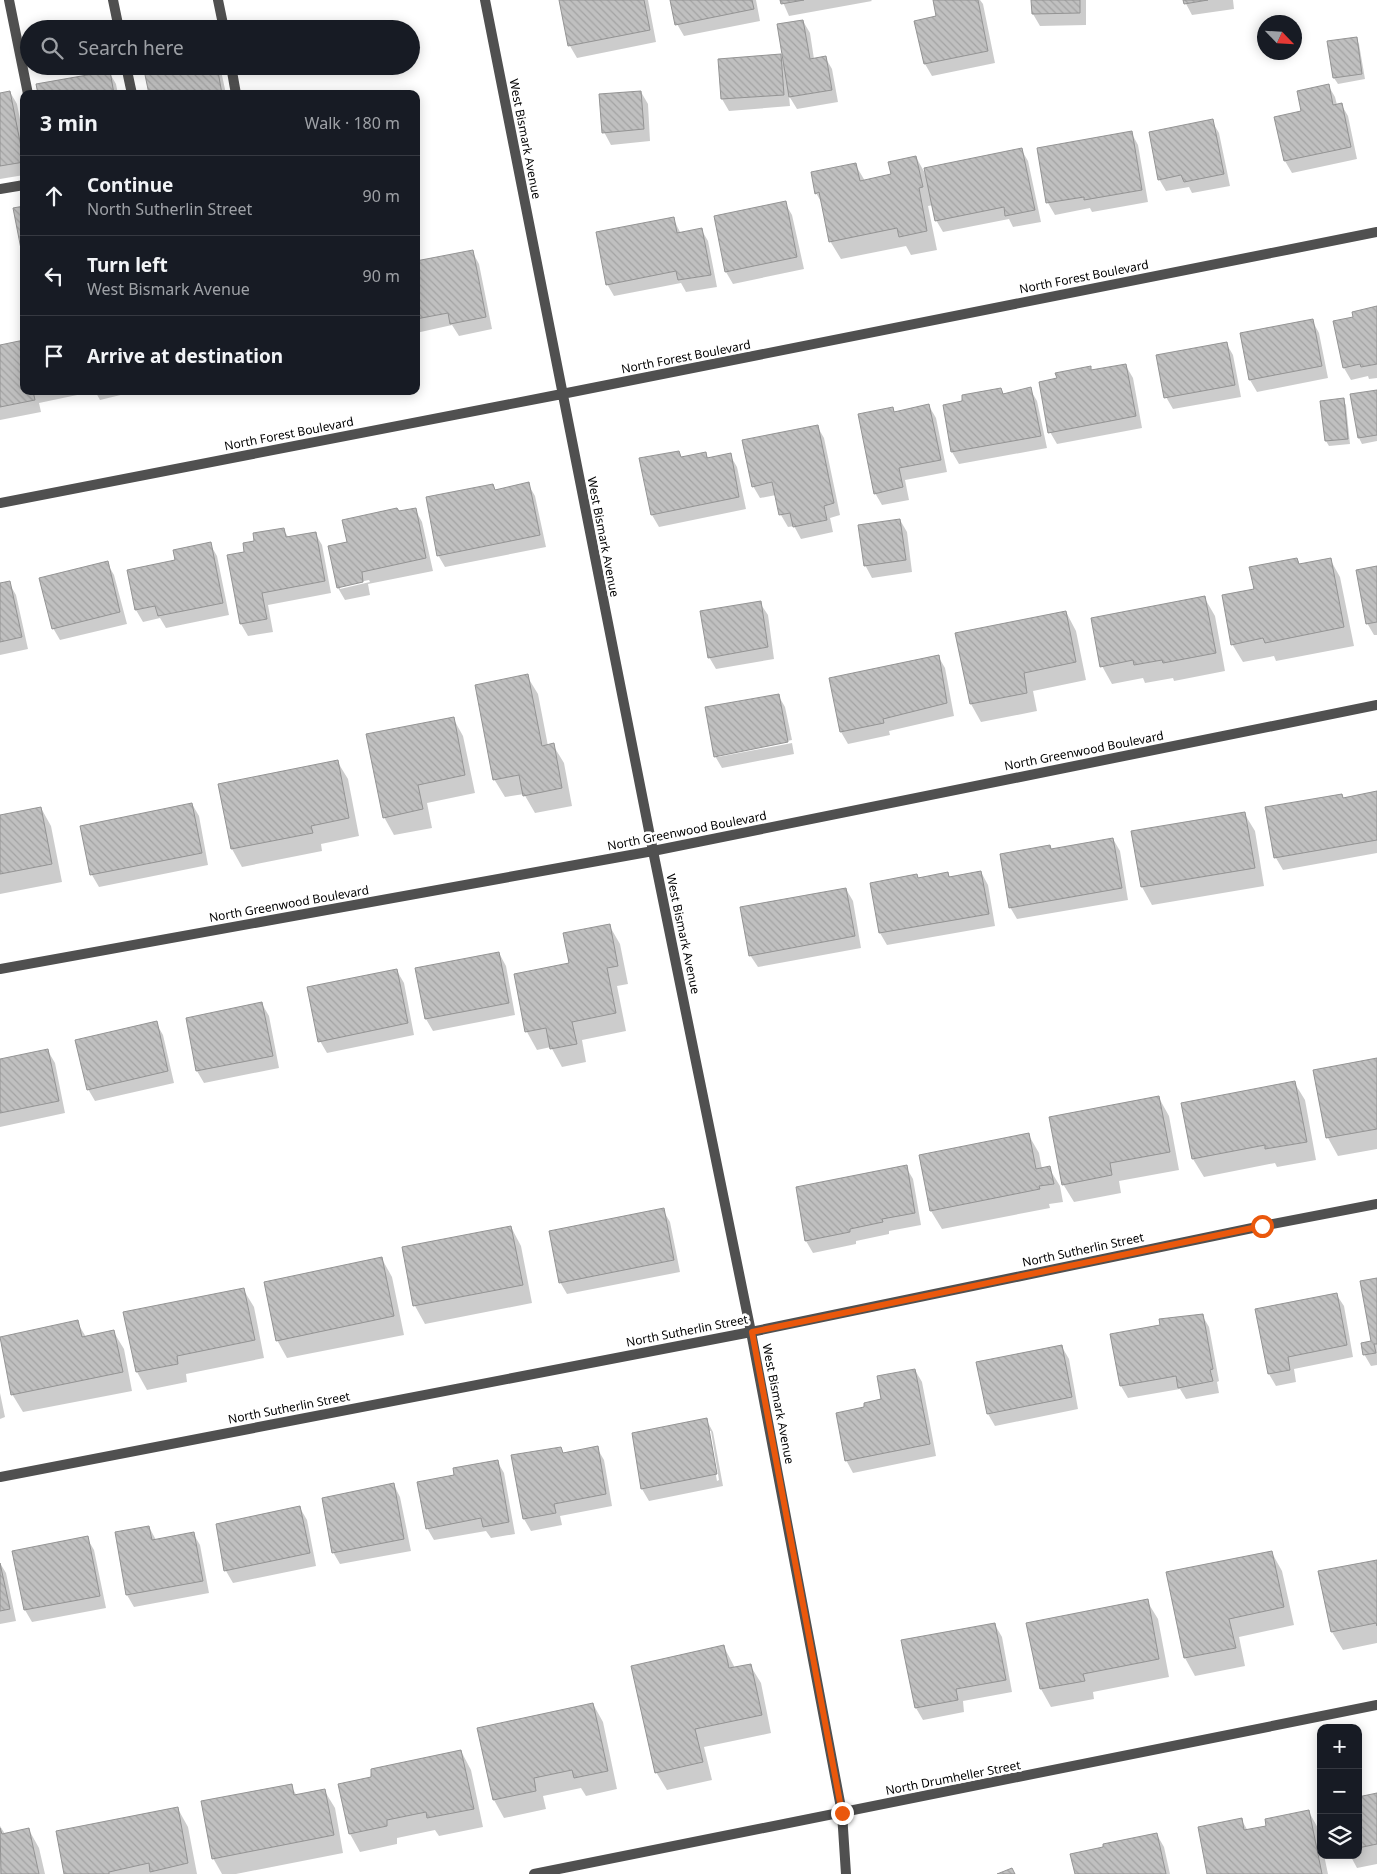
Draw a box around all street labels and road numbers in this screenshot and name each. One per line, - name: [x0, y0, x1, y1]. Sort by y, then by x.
- street label: West Bismark Avenue: [505, 77, 546, 201]
- street label: North Forest Boulevard: [1018, 256, 1150, 297]
- street label: North Forest Boulevard: [620, 336, 752, 377]
- street label: North Forest Boulevard: [223, 413, 355, 454]
- street label: West Bismark Avenue: [583, 475, 624, 599]
- street label: North Greenwood Boulevard: [1003, 727, 1165, 774]
- street label: North Greenwood Boulevard: [606, 807, 768, 854]
- street label: West Bismark Avenue: [662, 872, 705, 996]
- street label: North Greenwood Boulevard: [208, 881, 370, 926]
- street label: North Sutherlin Street: [1021, 1228, 1146, 1271]
- street label: North Sutherlin Street: [624, 1310, 750, 1351]
- street label: West Bismark Avenue: [758, 1342, 799, 1466]
- street label: North Sutherlin Street: [226, 1387, 352, 1428]
- street label: North Drumheller Street: [884, 1756, 1023, 1799]

